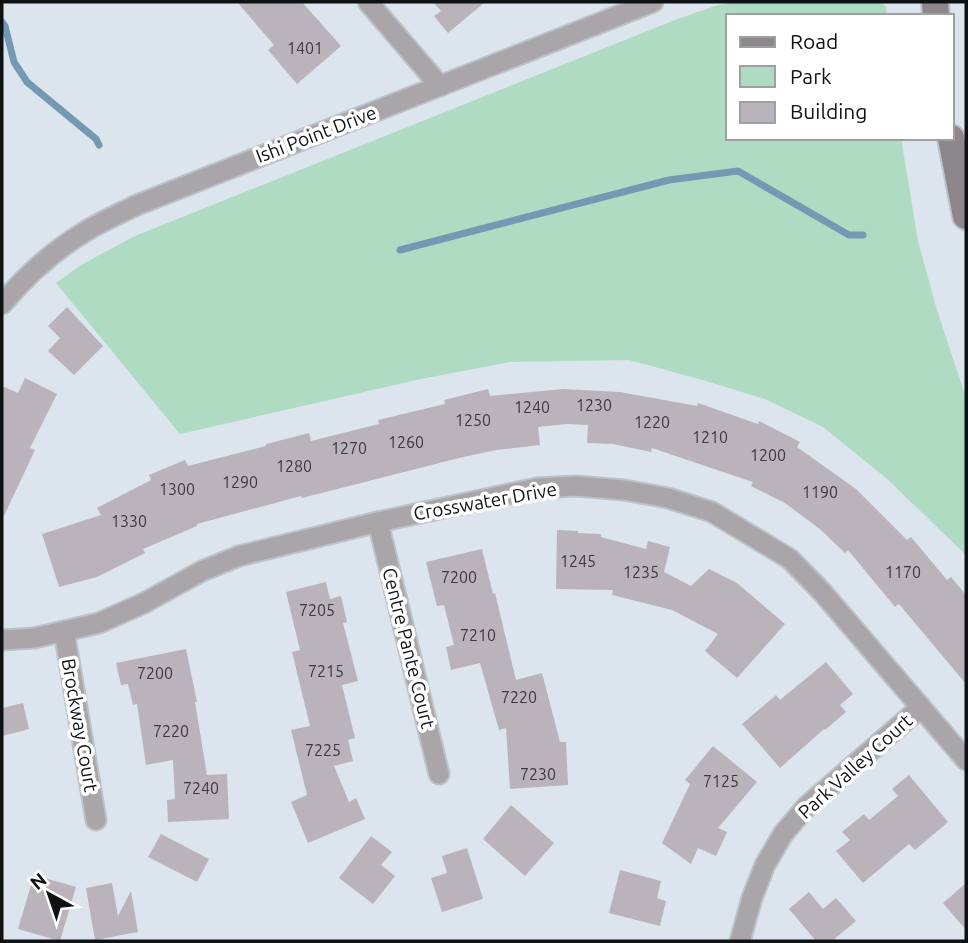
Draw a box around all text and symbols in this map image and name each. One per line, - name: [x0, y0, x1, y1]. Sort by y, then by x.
- legend: [726, 14, 954, 140]
- text: Road: [790, 29, 838, 53]
- house number: 1401: [287, 39, 323, 57]
- text: Park: [790, 64, 832, 88]
- text: Building: [790, 99, 867, 123]
- street label: Ishi Point Drive: [253, 101, 379, 167]
- house number: 1230: [576, 396, 612, 414]
- house number: 1240: [514, 398, 550, 416]
- house number: 1250: [455, 411, 491, 429]
- house number: 1220: [634, 413, 670, 431]
- house number: 1210: [692, 428, 728, 446]
- house number: 1260: [388, 433, 424, 451]
- house number: 1270: [331, 439, 367, 457]
- house number: 1200: [750, 446, 786, 464]
- house number: 1280: [276, 457, 312, 475]
- house number: 1290: [222, 473, 258, 491]
- street label: Crosswater Drive: [412, 478, 558, 524]
- house number: 1300: [159, 480, 195, 498]
- house number: 1190: [802, 483, 838, 501]
- house number: 1330: [111, 512, 147, 530]
- house number: 1245: [560, 552, 596, 570]
- house number: 1235: [623, 563, 659, 581]
- house number: 1170: [885, 563, 921, 581]
- street label: Centre Pante Court: [378, 565, 440, 731]
- house number: 7200: [441, 568, 477, 586]
- house number: 7205: [299, 601, 335, 619]
- house number: 7210: [460, 626, 496, 644]
- street label: Brockway Court: [57, 657, 103, 794]
- house number: 7215: [308, 662, 344, 680]
- house number: 7200: [137, 664, 173, 682]
- house number: 7220: [501, 688, 537, 706]
- street label: Park Valley Court: [793, 709, 917, 823]
- house number: 7220: [153, 722, 189, 740]
- house number: 7225: [305, 741, 341, 759]
- house number: 7230: [520, 765, 556, 783]
- house number: 7125: [703, 772, 739, 790]
- house number: 7240: [183, 779, 219, 797]
- north arrow: [14, 859, 84, 929]
- text: N: [26, 868, 51, 894]

